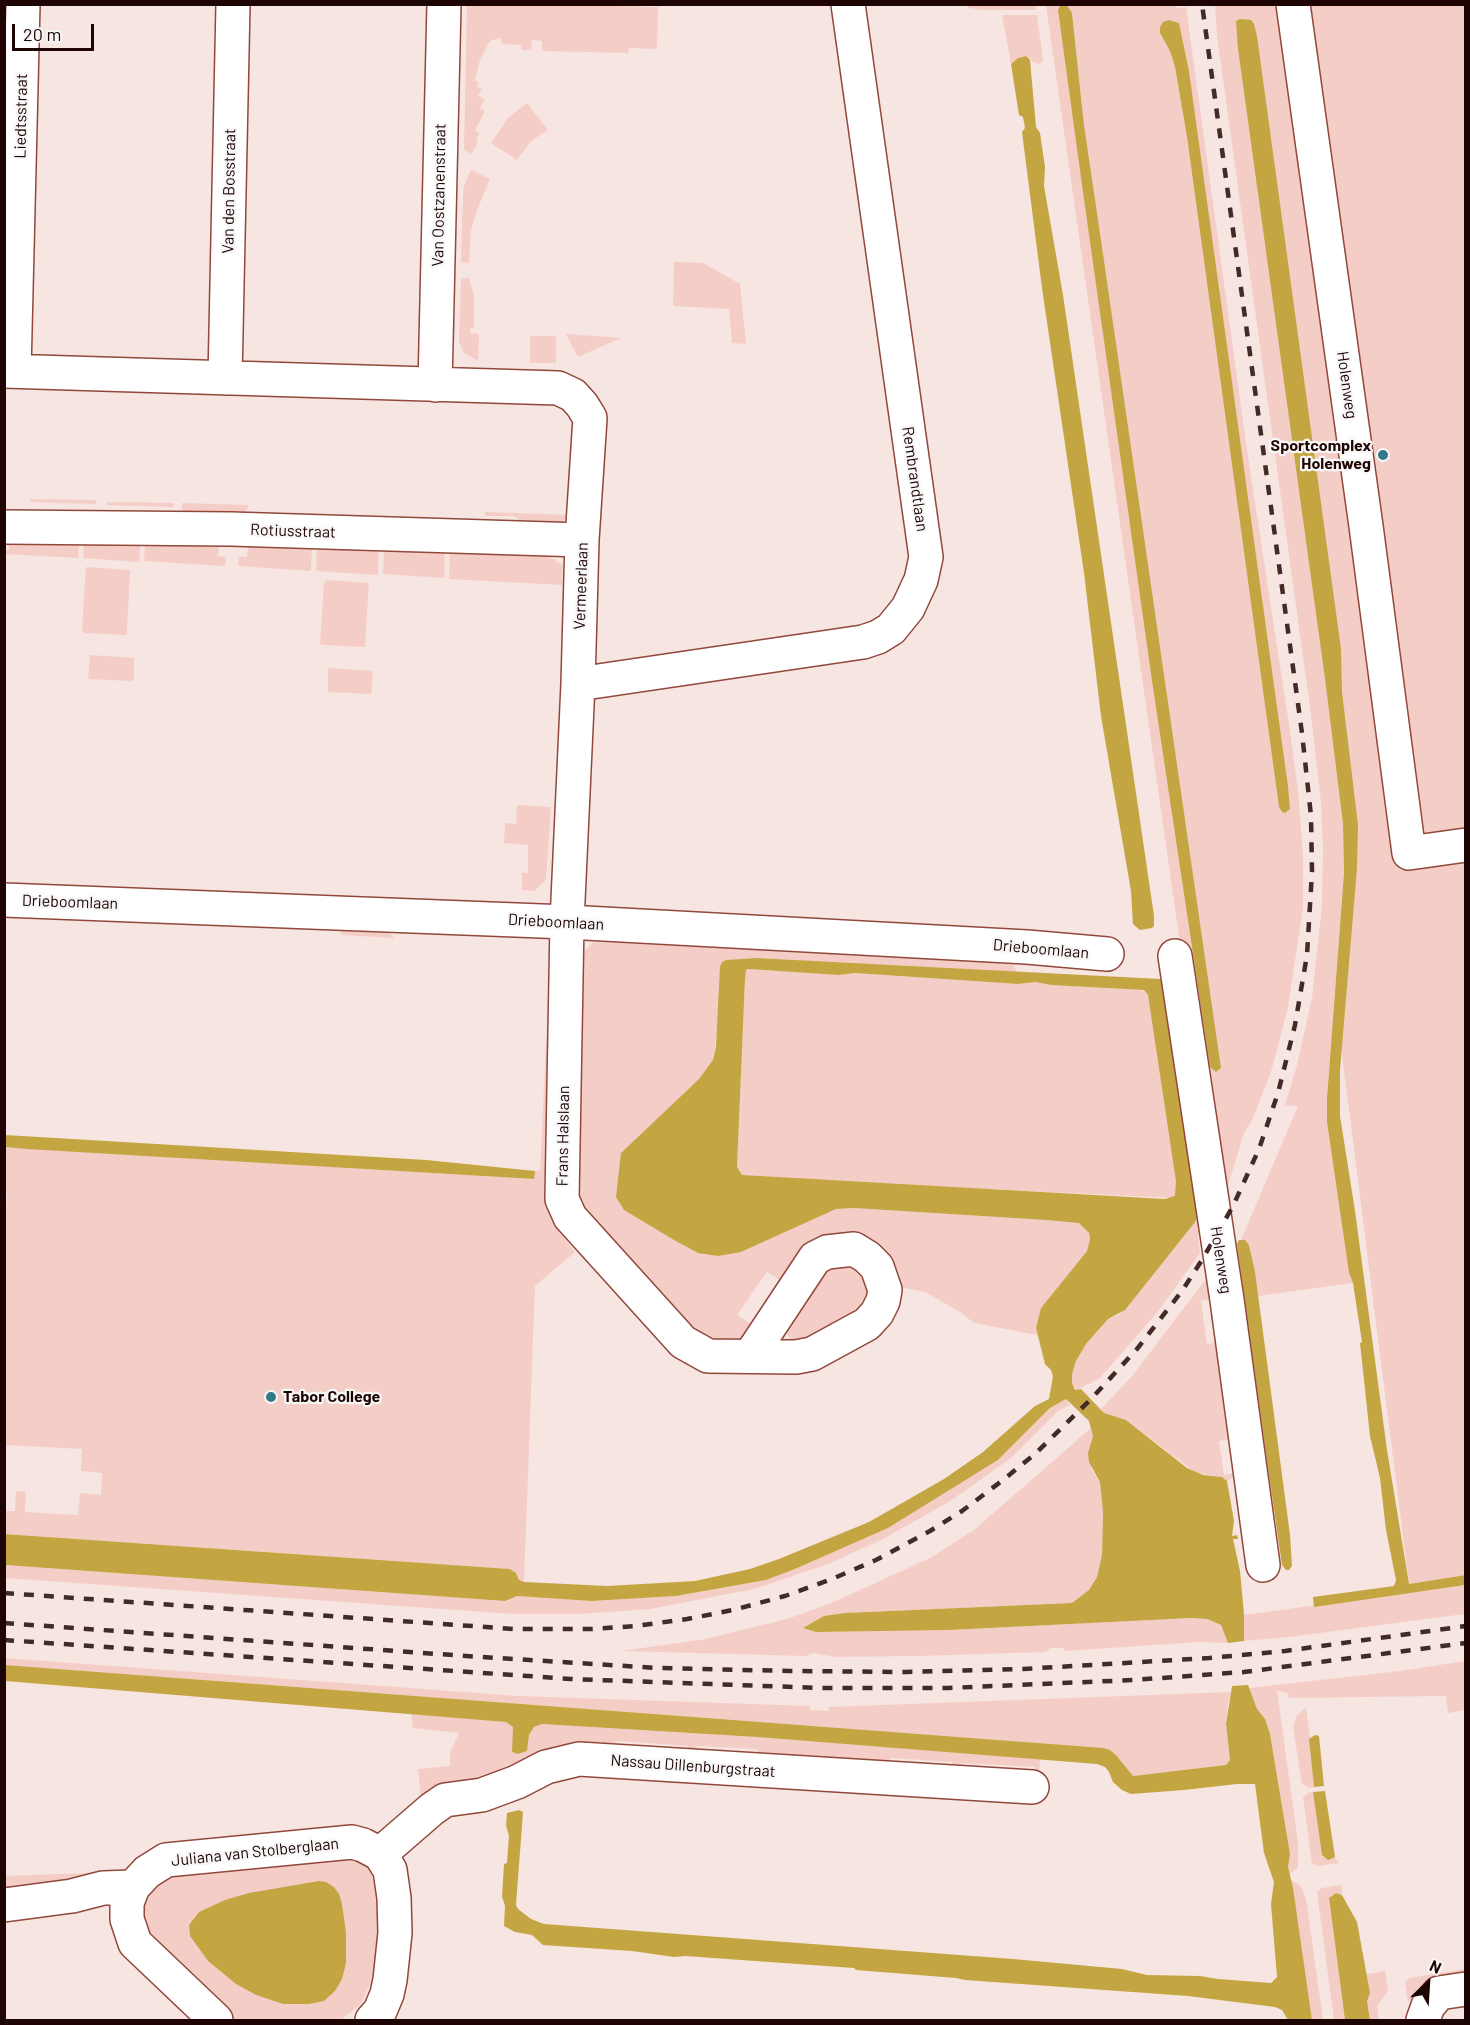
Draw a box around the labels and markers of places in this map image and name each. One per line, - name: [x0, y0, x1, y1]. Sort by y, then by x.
- place label: Sportcomplex Holenweg: [1271, 436, 1371, 474]
- marker: Sportcomplex Holenweg: [1376, 448, 1390, 462]
- place label: Tabor College: [283, 1387, 380, 1407]
- marker: Tabor College: [264, 1390, 278, 1404]

